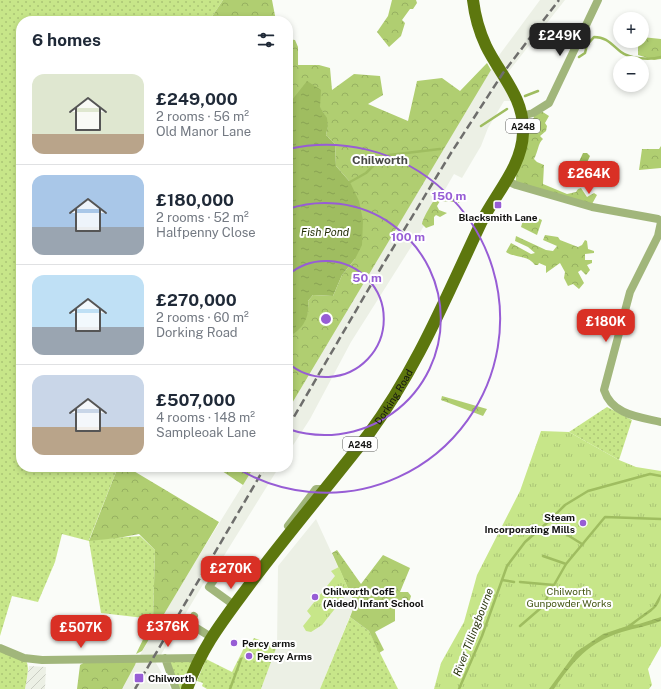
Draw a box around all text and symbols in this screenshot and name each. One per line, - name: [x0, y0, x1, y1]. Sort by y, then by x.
- map controls: [613, 12, 649, 92]
- button: +: [613, 12, 649, 48]
- pin: £249K: [532, 23, 588, 57]
- text: £249K: [538, 28, 582, 43]
- icon: filters: [255, 29, 277, 51]
- text: 6 homes: [32, 30, 101, 50]
- button: −: [613, 56, 649, 92]
- text: £249,000: [156, 89, 238, 109]
- icon: home: [64, 90, 112, 138]
- text: 2 rooms · 56 m²: [156, 109, 249, 124]
- road number: A248: [506, 119, 540, 133]
- text: Old Manor Lane: [156, 124, 251, 139]
- district label: Chilworth: [352, 153, 408, 167]
- pin: £264K: [561, 161, 617, 195]
- text: £264K: [567, 166, 611, 181]
- text: 150 m: [432, 189, 466, 203]
- text: £180,000: [156, 190, 234, 210]
- icon: home: [64, 191, 112, 239]
- marker: Blacksmith Lane: [493, 200, 503, 210]
- text: 2 rooms · 52 m²: [156, 210, 249, 225]
- place label: Blacksmith Lane: [458, 211, 538, 223]
- text: Halfpenny Close: [156, 225, 256, 240]
- water label: Fish Pond: [301, 226, 350, 238]
- text: 100 m: [391, 230, 425, 244]
- text: 50 m: [352, 271, 382, 285]
- text: £270,000: [156, 290, 237, 310]
- icon: home: [64, 291, 112, 339]
- pin: £180K: [578, 309, 634, 343]
- text: 2 rooms · 60 m²: [156, 310, 249, 325]
- centre of rings: [319, 312, 333, 326]
- text: £180K: [586, 314, 626, 329]
- text: Dorking Road: [156, 325, 238, 340]
- street label: Dorking Road: [372, 367, 415, 427]
- text: £507,000: [156, 390, 235, 410]
- icon: home: [64, 391, 112, 439]
- text: 4 rooms · 148 m²: [156, 410, 255, 425]
- text: Sampleoak Lane: [156, 425, 256, 440]
- road number: A248: [343, 437, 377, 451]
- place label: Steam Incorporating Mills: [485, 511, 575, 535]
- marker: Steam Incorporating Mills: [578, 518, 588, 528]
- pin: £270K: [203, 556, 259, 590]
- text: £270K: [210, 561, 252, 576]
- place label: Chilworth CofE (Aided) Infant School: [323, 585, 424, 609]
- park label: Chilworth Gunpowder Works: [526, 585, 612, 609]
- water label: River Tillingbourne: [451, 586, 495, 678]
- marker: Chilworth CofE (Aided) Infant School: [310, 592, 320, 602]
- pin: £376K: [140, 614, 196, 648]
- pin: £507K: [53, 615, 109, 649]
- text: £376K: [147, 619, 189, 634]
- text: £507K: [60, 620, 102, 635]
- place label: Percy arms: [242, 637, 295, 649]
- marker: Percy arms: [229, 638, 239, 648]
- place label: Percy Arms: [257, 650, 312, 662]
- marker: Percy Arms: [244, 651, 254, 661]
- marker: Chilworth: [133, 672, 145, 684]
- place label: Chilworth: [148, 672, 195, 684]

